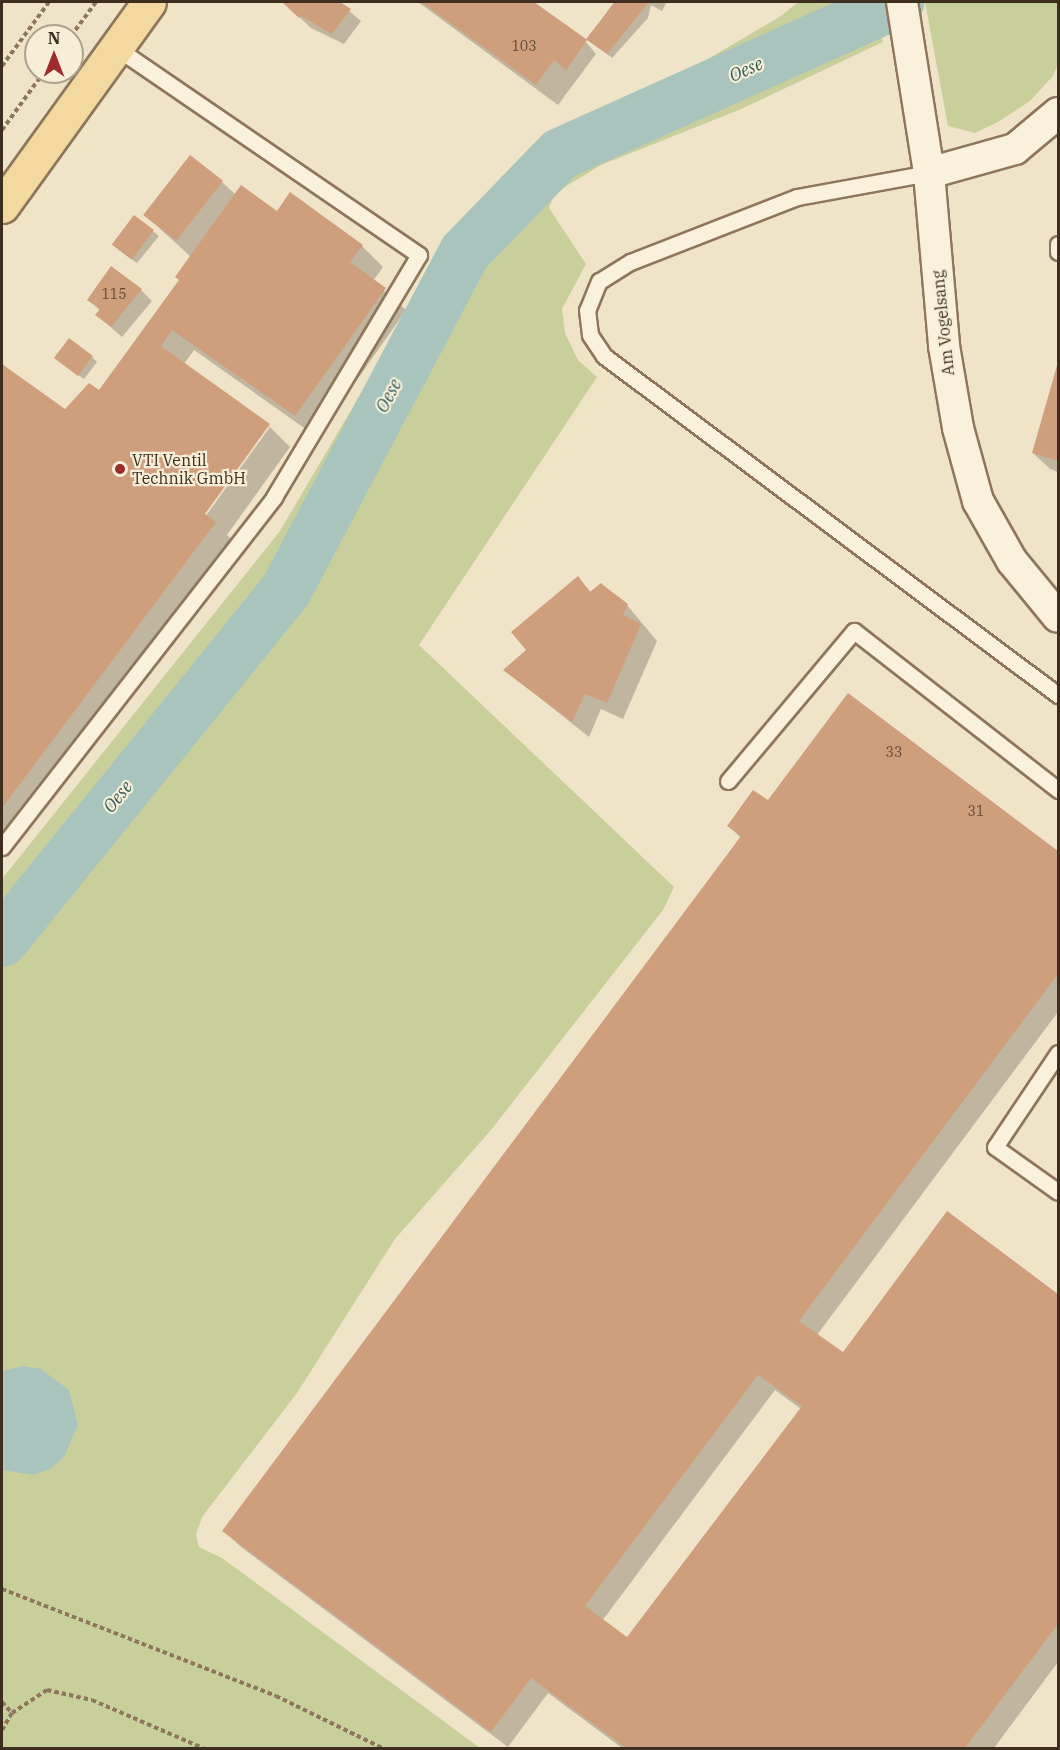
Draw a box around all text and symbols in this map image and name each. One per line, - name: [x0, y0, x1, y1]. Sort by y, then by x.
- north arrow: [24, 24, 84, 84]
- text: N: [48, 28, 60, 48]
- house number: 103: [511, 38, 537, 54]
- water label: Oese: [726, 53, 766, 87]
- street label: Am Vogelsang: [928, 269, 958, 377]
- house number: 115: [101, 286, 127, 302]
- water label: Oese: [371, 376, 407, 416]
- place label: VTI Ventil Technik GmbH: [132, 450, 246, 488]
- marker: VTI Ventil Technik GmbH: [113, 462, 127, 476]
- house number: 33: [886, 744, 902, 760]
- water label: Oese: [99, 777, 137, 817]
- house number: 31: [968, 803, 984, 819]

